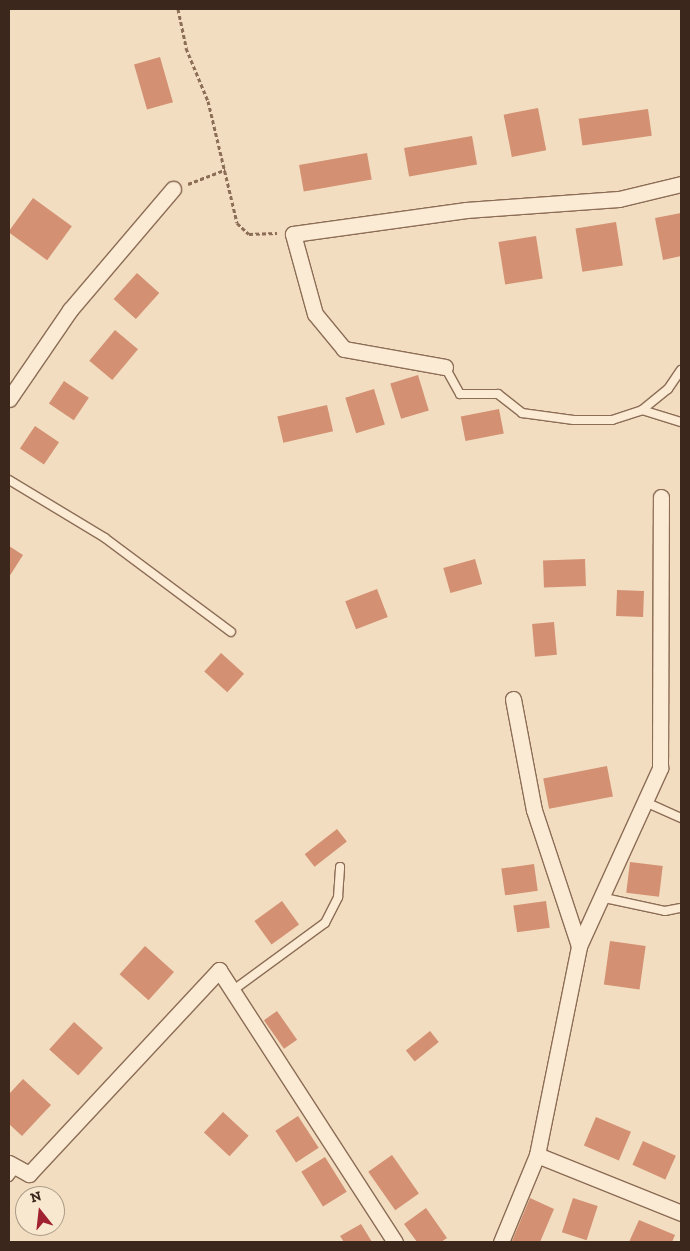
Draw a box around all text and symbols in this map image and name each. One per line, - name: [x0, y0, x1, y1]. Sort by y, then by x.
- north arrow: [15, 1186, 65, 1236]
- text: N: [29, 1187, 43, 1207]

